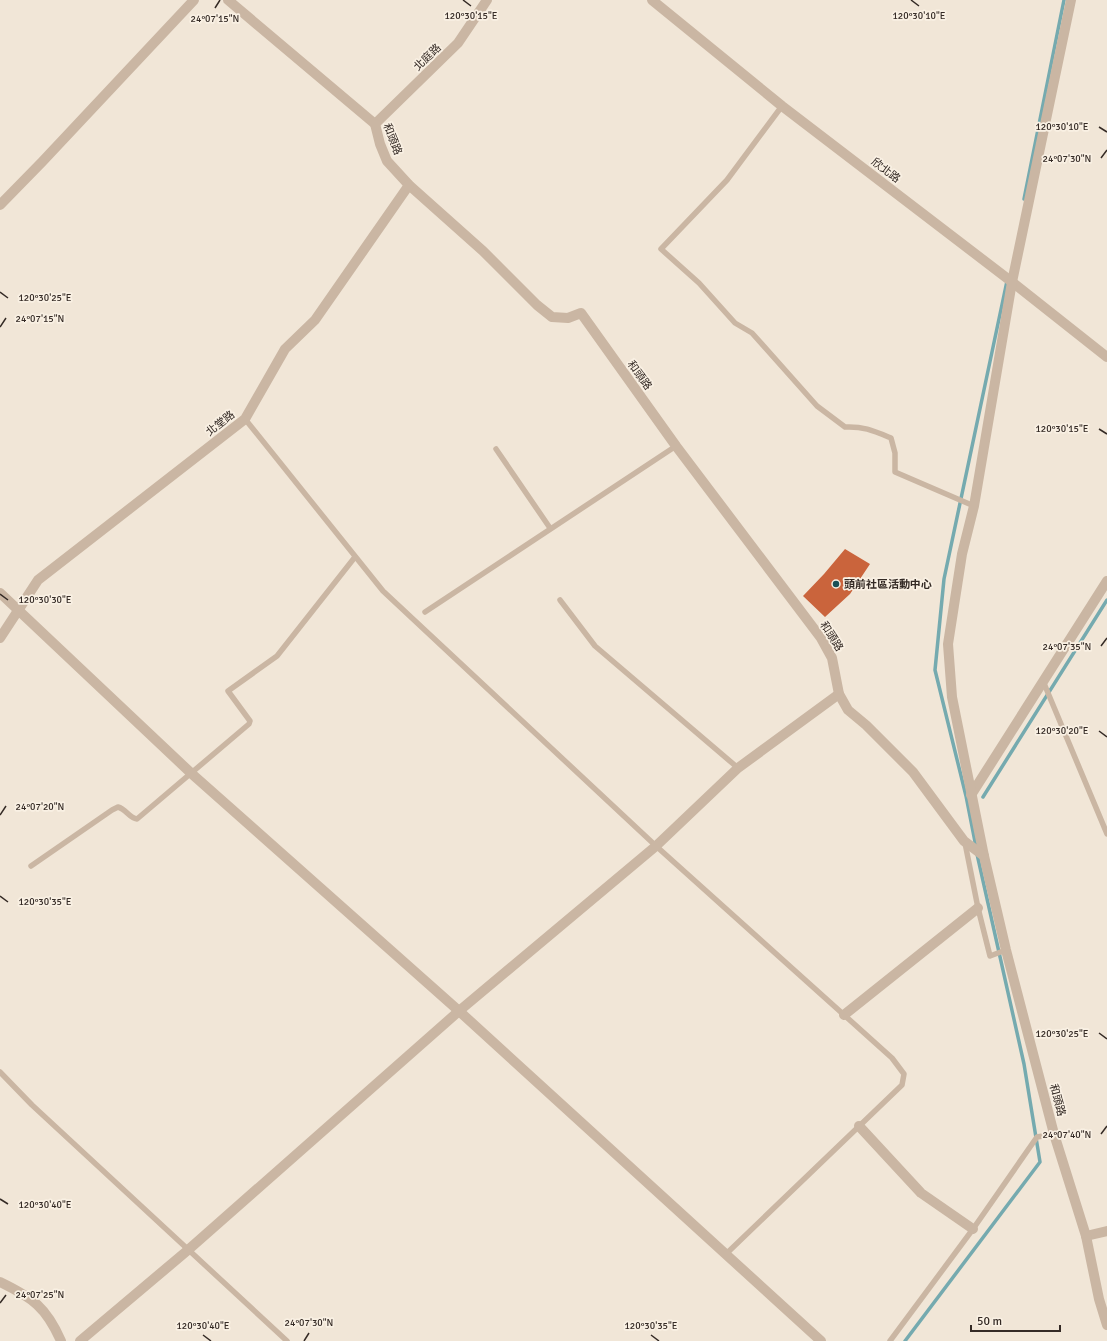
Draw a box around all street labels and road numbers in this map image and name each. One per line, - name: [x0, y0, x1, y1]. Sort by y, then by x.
- street label: 北庭路: [411, 41, 444, 73]
- street label: 和頭路: [381, 121, 405, 157]
- street label: 欣北路: [869, 155, 903, 186]
- street label: 和頭路: [625, 358, 655, 392]
- street label: 北堂路: [203, 408, 237, 439]
- street label: 和頭路: [817, 619, 846, 654]
- street label: 和頭路: [1047, 1083, 1068, 1118]

